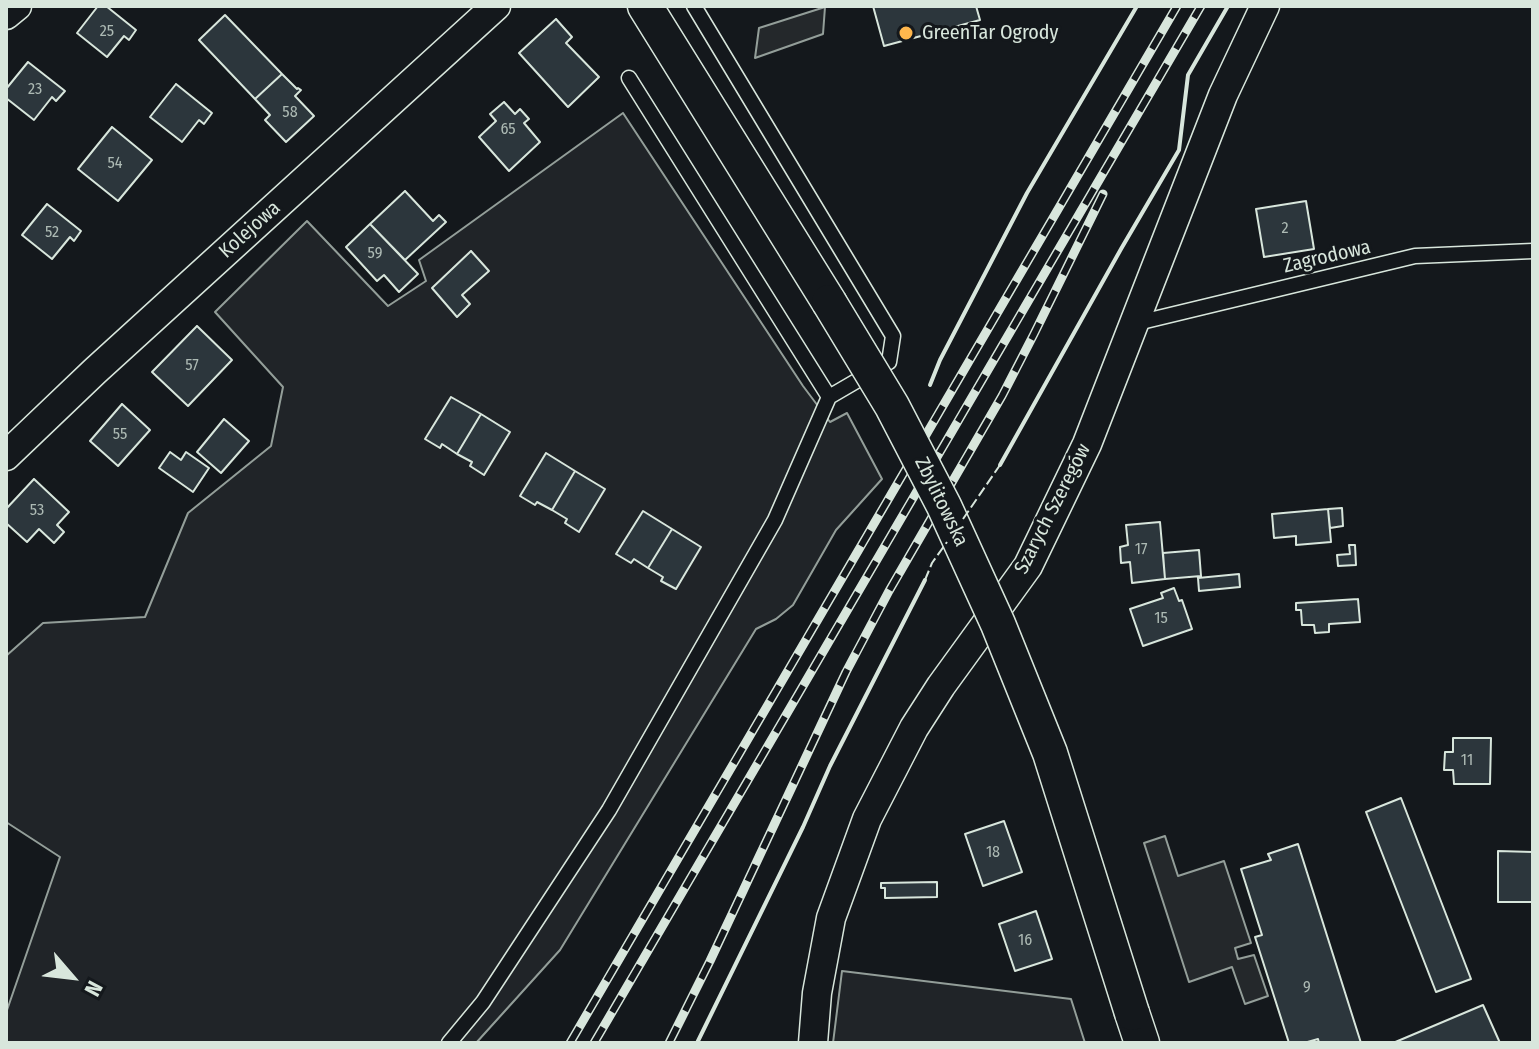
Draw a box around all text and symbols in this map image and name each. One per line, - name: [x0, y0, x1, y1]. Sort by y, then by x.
- place label: GreenTar Ogrody: [922, 21, 1058, 45]
- house number: 25: [100, 22, 114, 42]
- marker: GreenTar Ogrody: [897, 24, 915, 42]
- house number: 23: [28, 80, 42, 100]
- house number: 58: [282, 103, 298, 123]
- house number: 65: [500, 120, 516, 140]
- house number: 54: [107, 154, 123, 174]
- street label: Kolejowa: [214, 196, 286, 264]
- house number: 2: [1281, 219, 1289, 239]
- house number: 52: [45, 223, 59, 243]
- street label: Zagrodowa: [1281, 235, 1373, 279]
- house number: 59: [368, 244, 382, 264]
- house number: 57: [185, 356, 199, 376]
- house number: 55: [113, 425, 127, 445]
- street label: Szarych Szeregów: [1010, 440, 1096, 578]
- street label: Zbylitowska: [909, 453, 973, 551]
- house number: 53: [30, 501, 44, 521]
- house number: 17: [1135, 540, 1147, 560]
- house number: 15: [1154, 609, 1168, 629]
- house number: 11: [1461, 751, 1473, 771]
- house number: 18: [986, 843, 1000, 863]
- house number: 16: [1018, 931, 1032, 951]
- north arrow: [32, 937, 112, 1017]
- text: N: [79, 976, 109, 1001]
- house number: 9: [1303, 978, 1311, 998]

